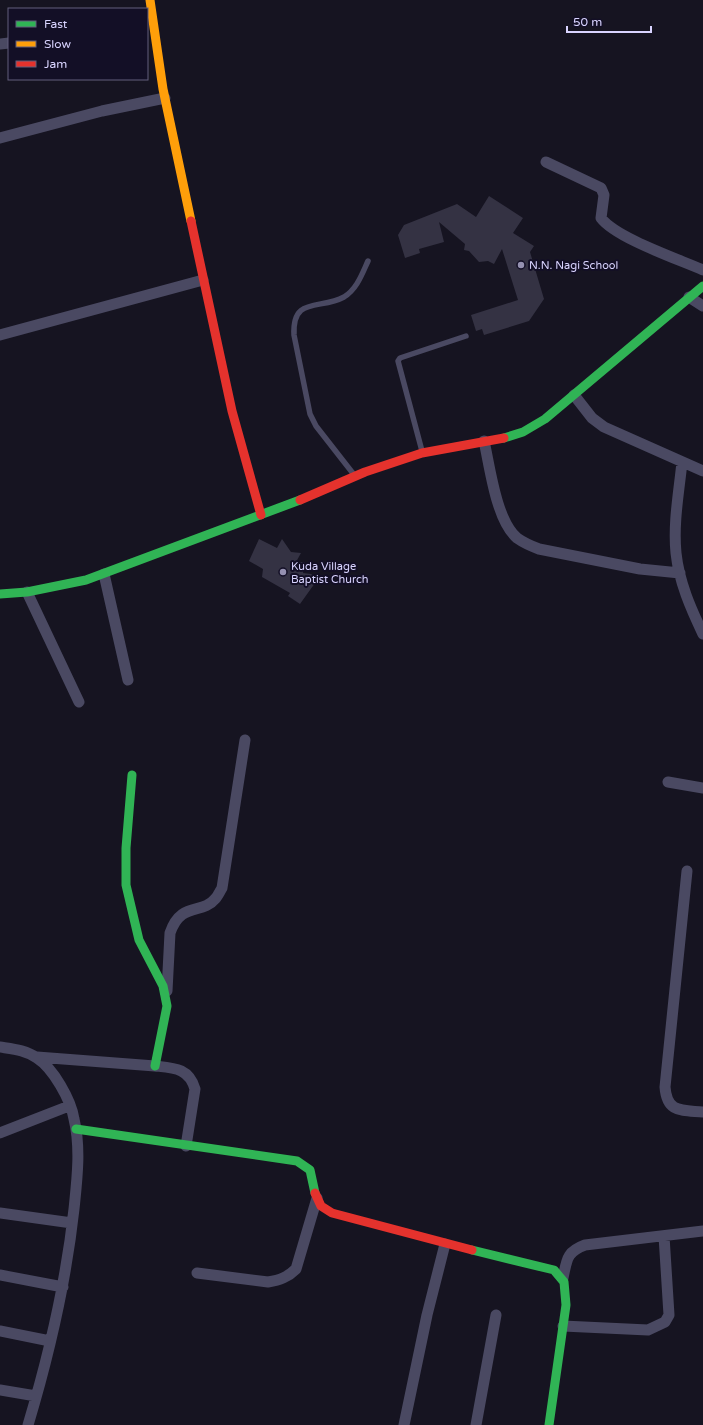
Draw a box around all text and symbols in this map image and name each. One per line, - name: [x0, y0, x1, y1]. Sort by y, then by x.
- legend: [8, 8, 148, 80]
- scale bar: [567, 8, 651, 34]
- text: 50 m: [573, 15, 602, 29]
- text: Fast: [44, 17, 68, 31]
- text: Slow: [44, 37, 71, 51]
- text: Jam: [44, 57, 67, 71]
- place label: N.N. Nagi School: [529, 259, 618, 272]
- marker: N.N. Nagi School: [516, 260, 526, 270]
- place label: Kuda Village Baptist Church: [291, 560, 369, 586]
- marker: Kuda Village Baptist Church: [278, 567, 288, 577]

